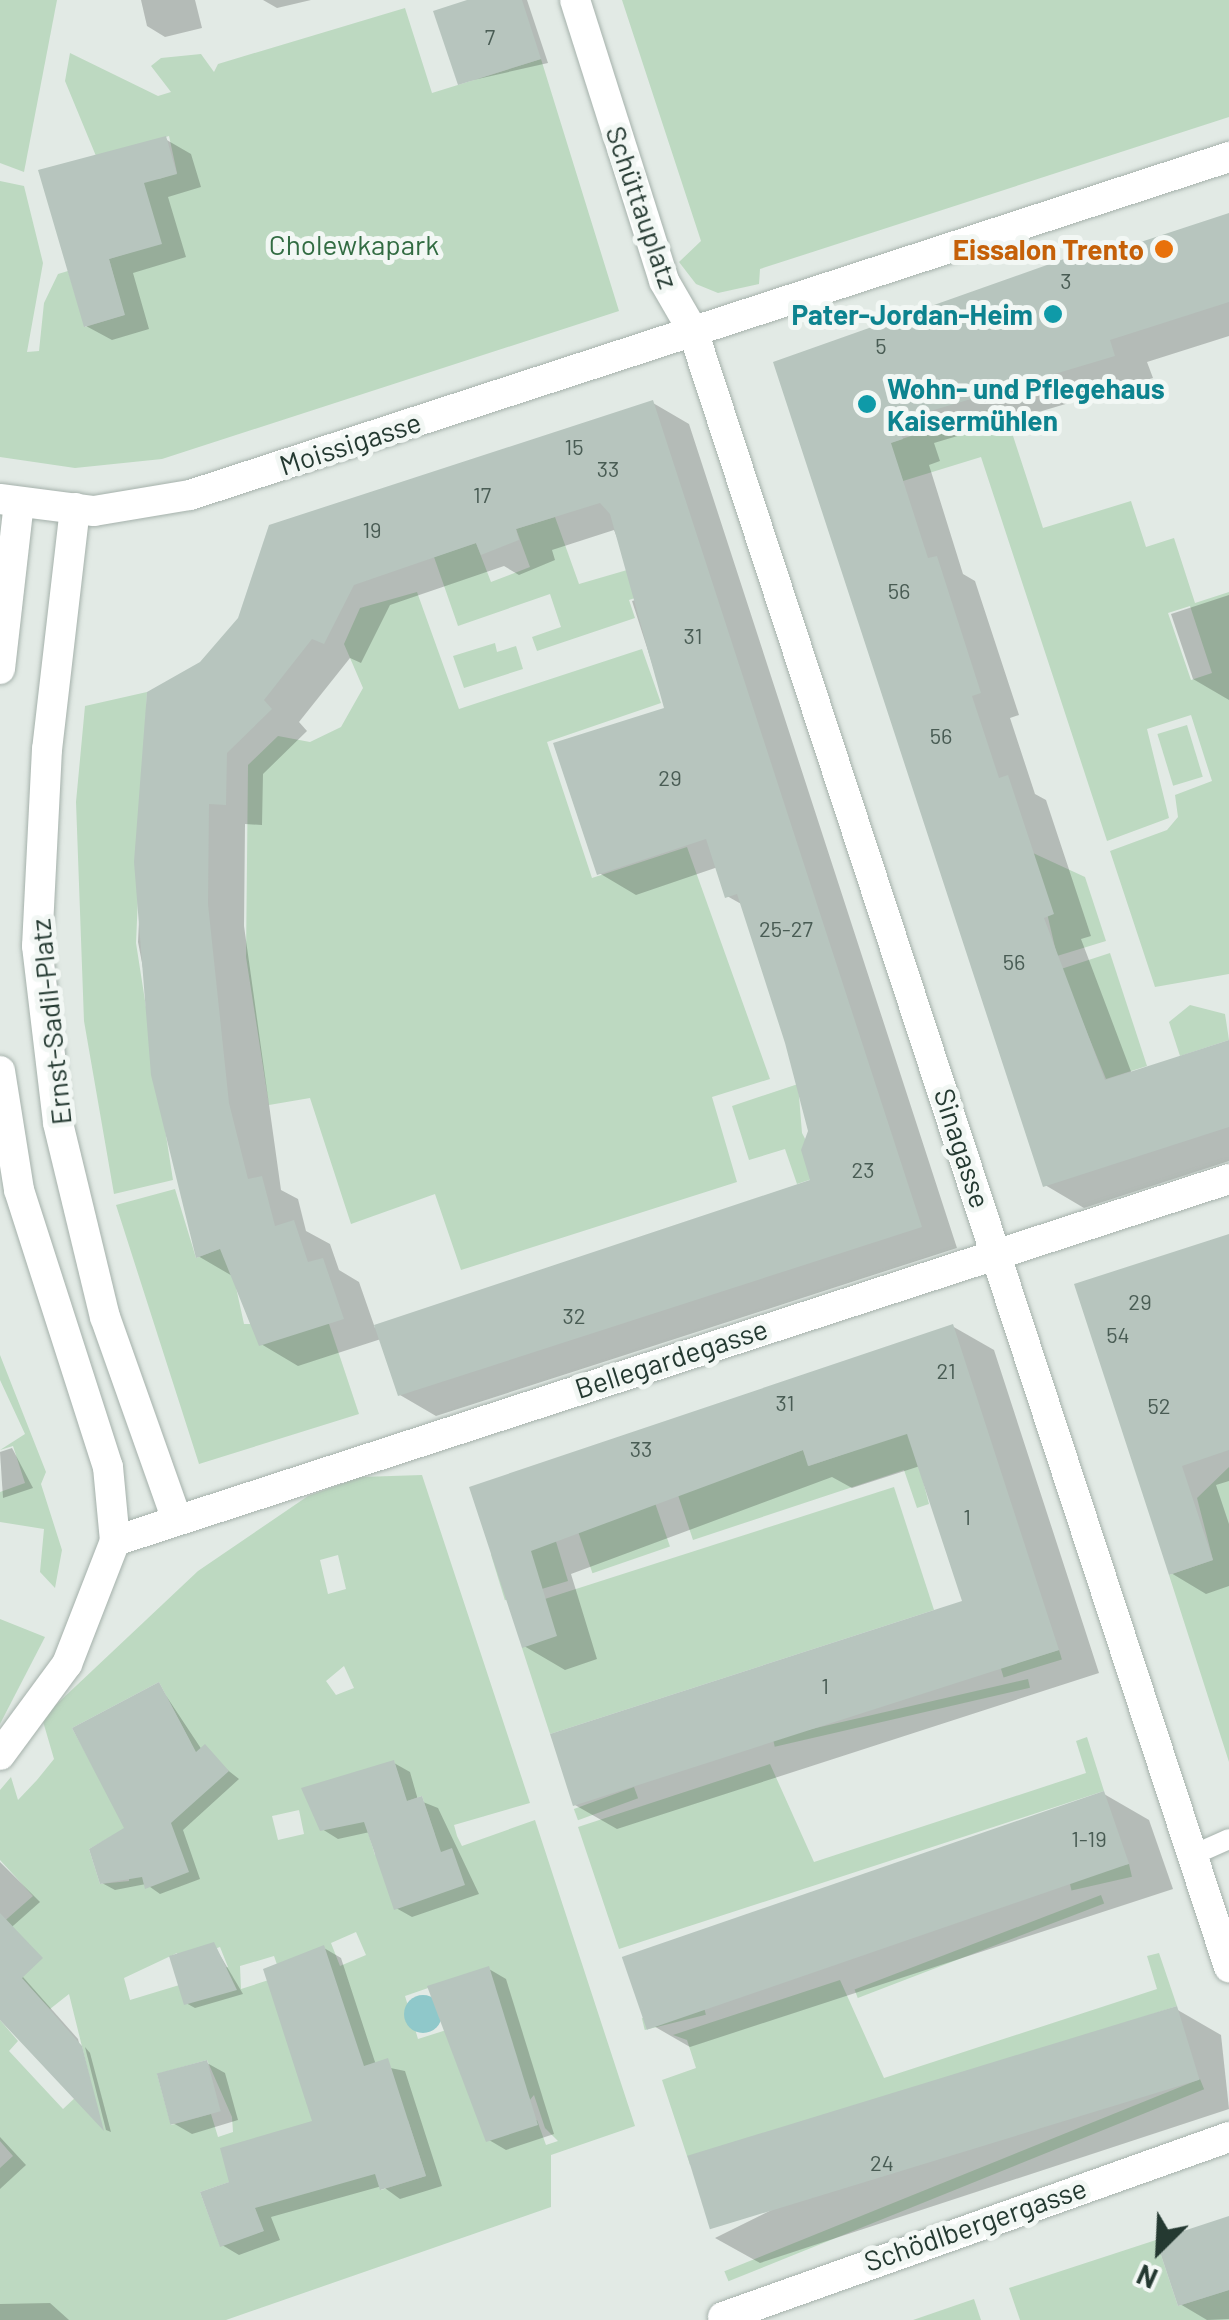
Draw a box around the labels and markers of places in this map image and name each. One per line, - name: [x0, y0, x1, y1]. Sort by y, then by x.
- place label: Eissalon Trento: [953, 232, 1144, 266]
- marker: Eissalon Trento: [1153, 238, 1175, 260]
- place label: Pater-Jordan-Heim: [791, 297, 1033, 331]
- marker: Pater-Jordan-Heim: [1042, 303, 1064, 325]
- place label: Wohn- und Pflegehaus Kaisermühlen: [887, 371, 1165, 437]
- marker: Wohn- und Pflegehaus Kaisermühlen: [856, 393, 878, 415]

